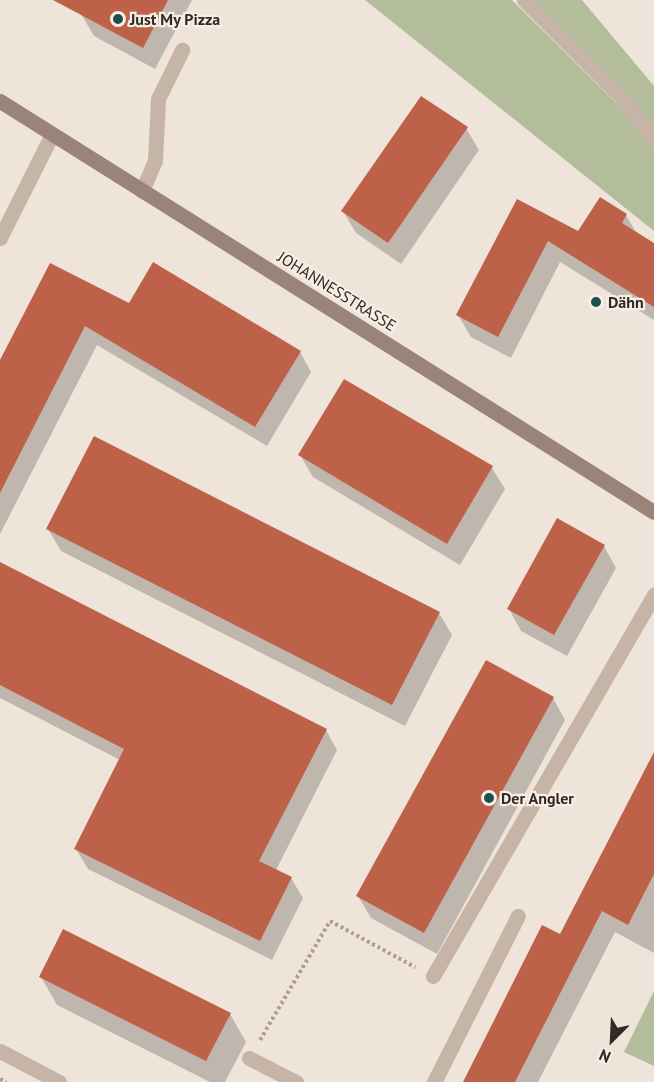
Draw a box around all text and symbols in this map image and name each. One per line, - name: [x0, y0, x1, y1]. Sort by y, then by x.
- place label: Just My Pizza: [130, 9, 221, 29]
- marker: Just My Pizza: [111, 12, 125, 26]
- street label: JOHANNESSTRASSE: [274, 247, 400, 335]
- place label: Dähn: [608, 292, 644, 312]
- marker: Dähn: [589, 295, 603, 309]
- place label: Der Angler: [501, 788, 575, 808]
- marker: Der Angler: [482, 791, 496, 805]
- north arrow: [582, 1010, 642, 1070]
- text: N: [596, 1045, 614, 1068]

